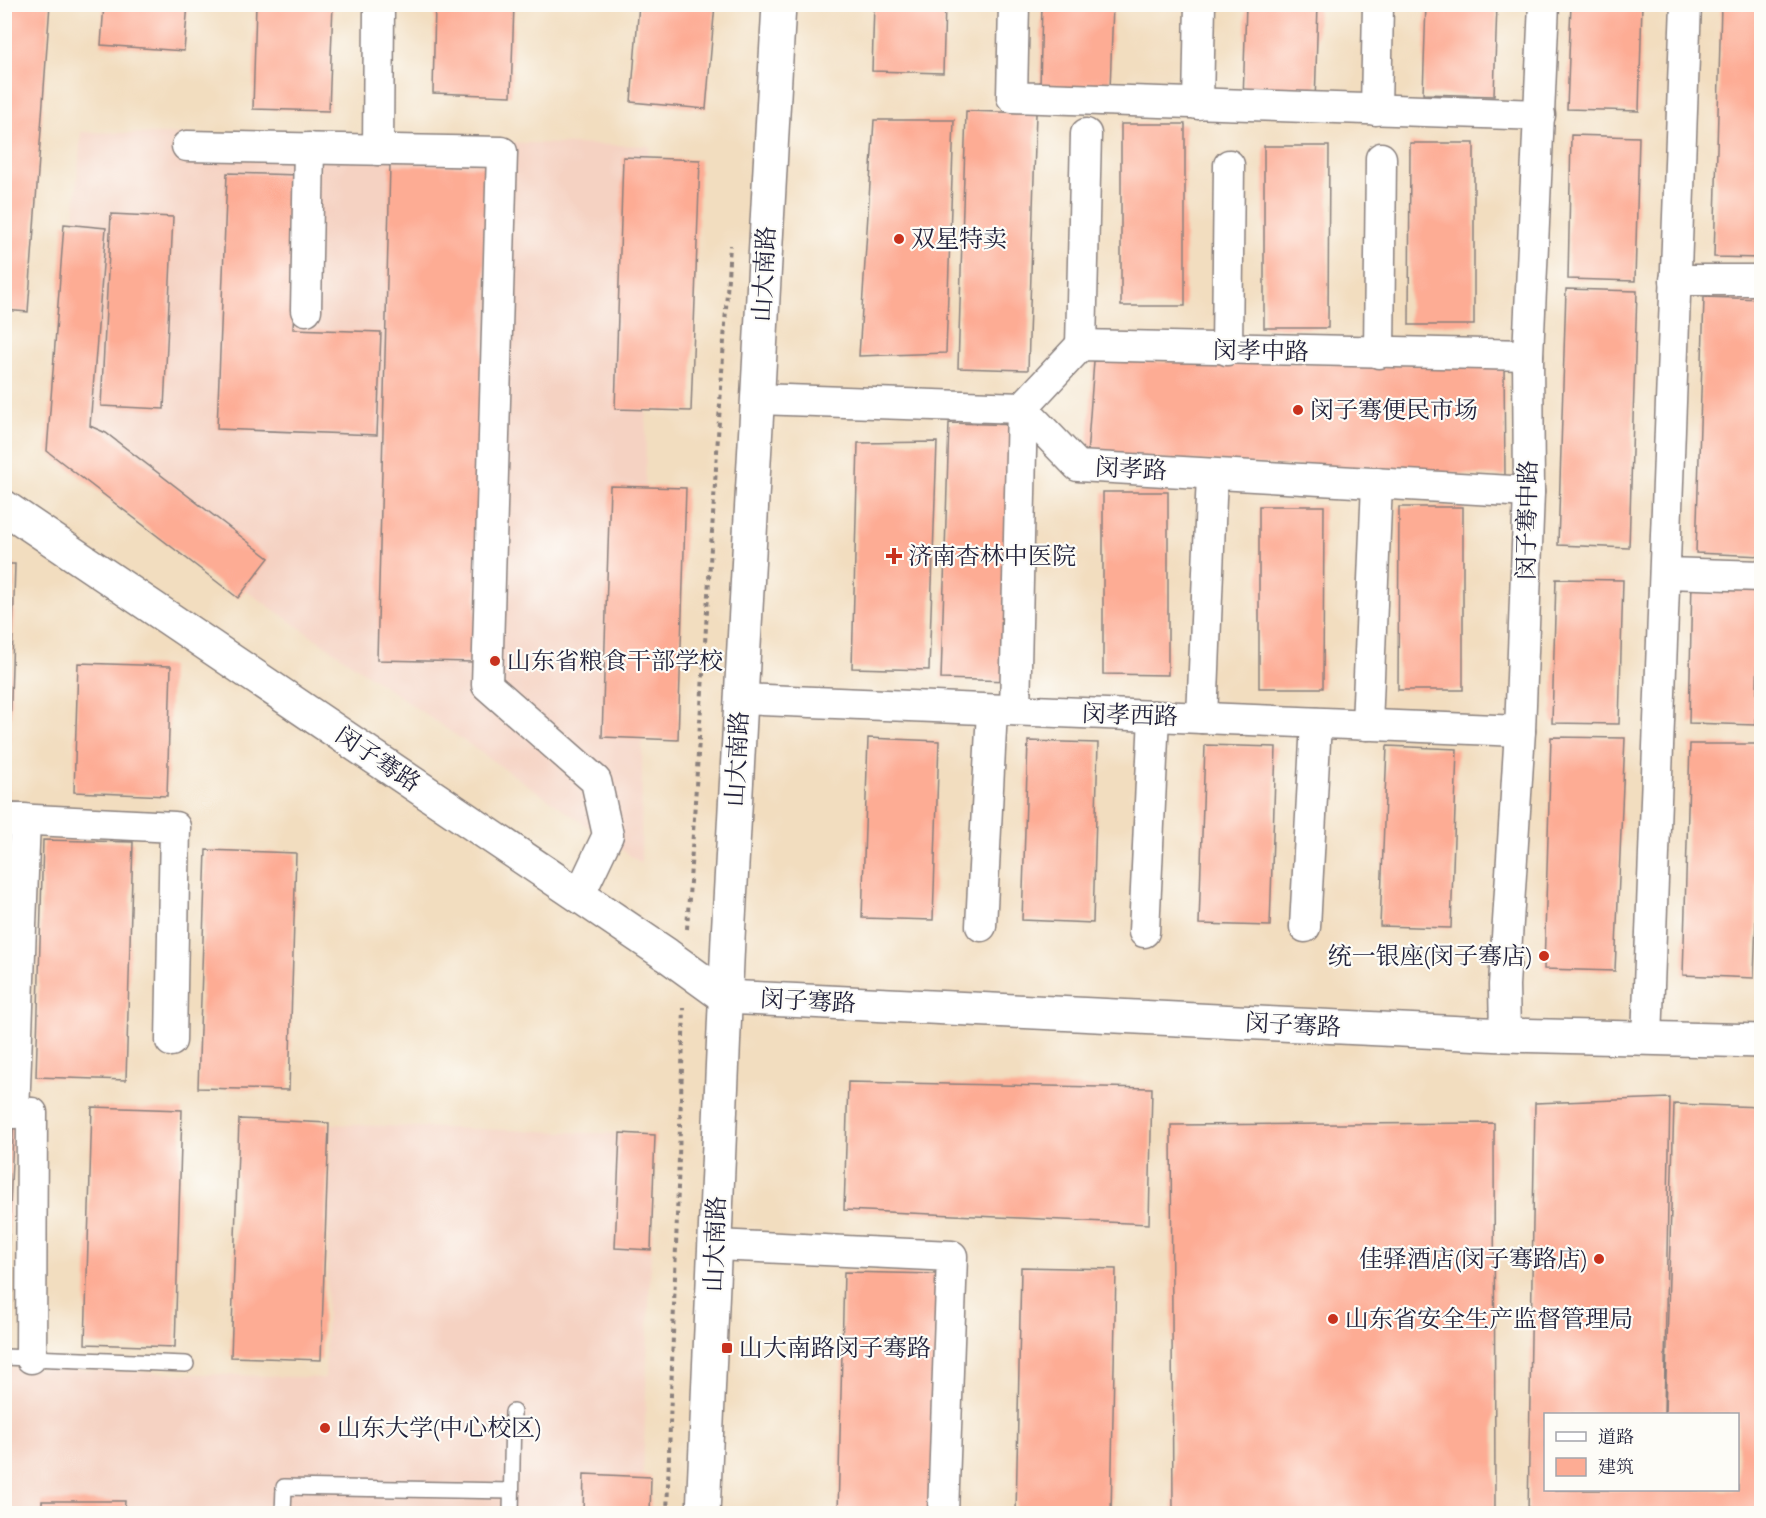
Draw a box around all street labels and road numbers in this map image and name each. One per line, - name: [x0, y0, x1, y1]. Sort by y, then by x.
- street label: 山大南路: [748, 225, 783, 323]
- street label: 闵孝中路: [1213, 336, 1309, 369]
- street label: 闵孝路: [1094, 453, 1168, 488]
- street label: 闵子骞中路: [1512, 460, 1545, 580]
- street label: 闵孝西路: [1081, 699, 1178, 734]
- street label: 山大南路: [721, 710, 756, 808]
- street label: 闵子骞路: [329, 721, 426, 800]
- street label: 闵子骞路: [759, 985, 857, 1020]
- street label: 闵子骞路: [1244, 1009, 1342, 1044]
- street label: 山大南路: [699, 1196, 734, 1293]

